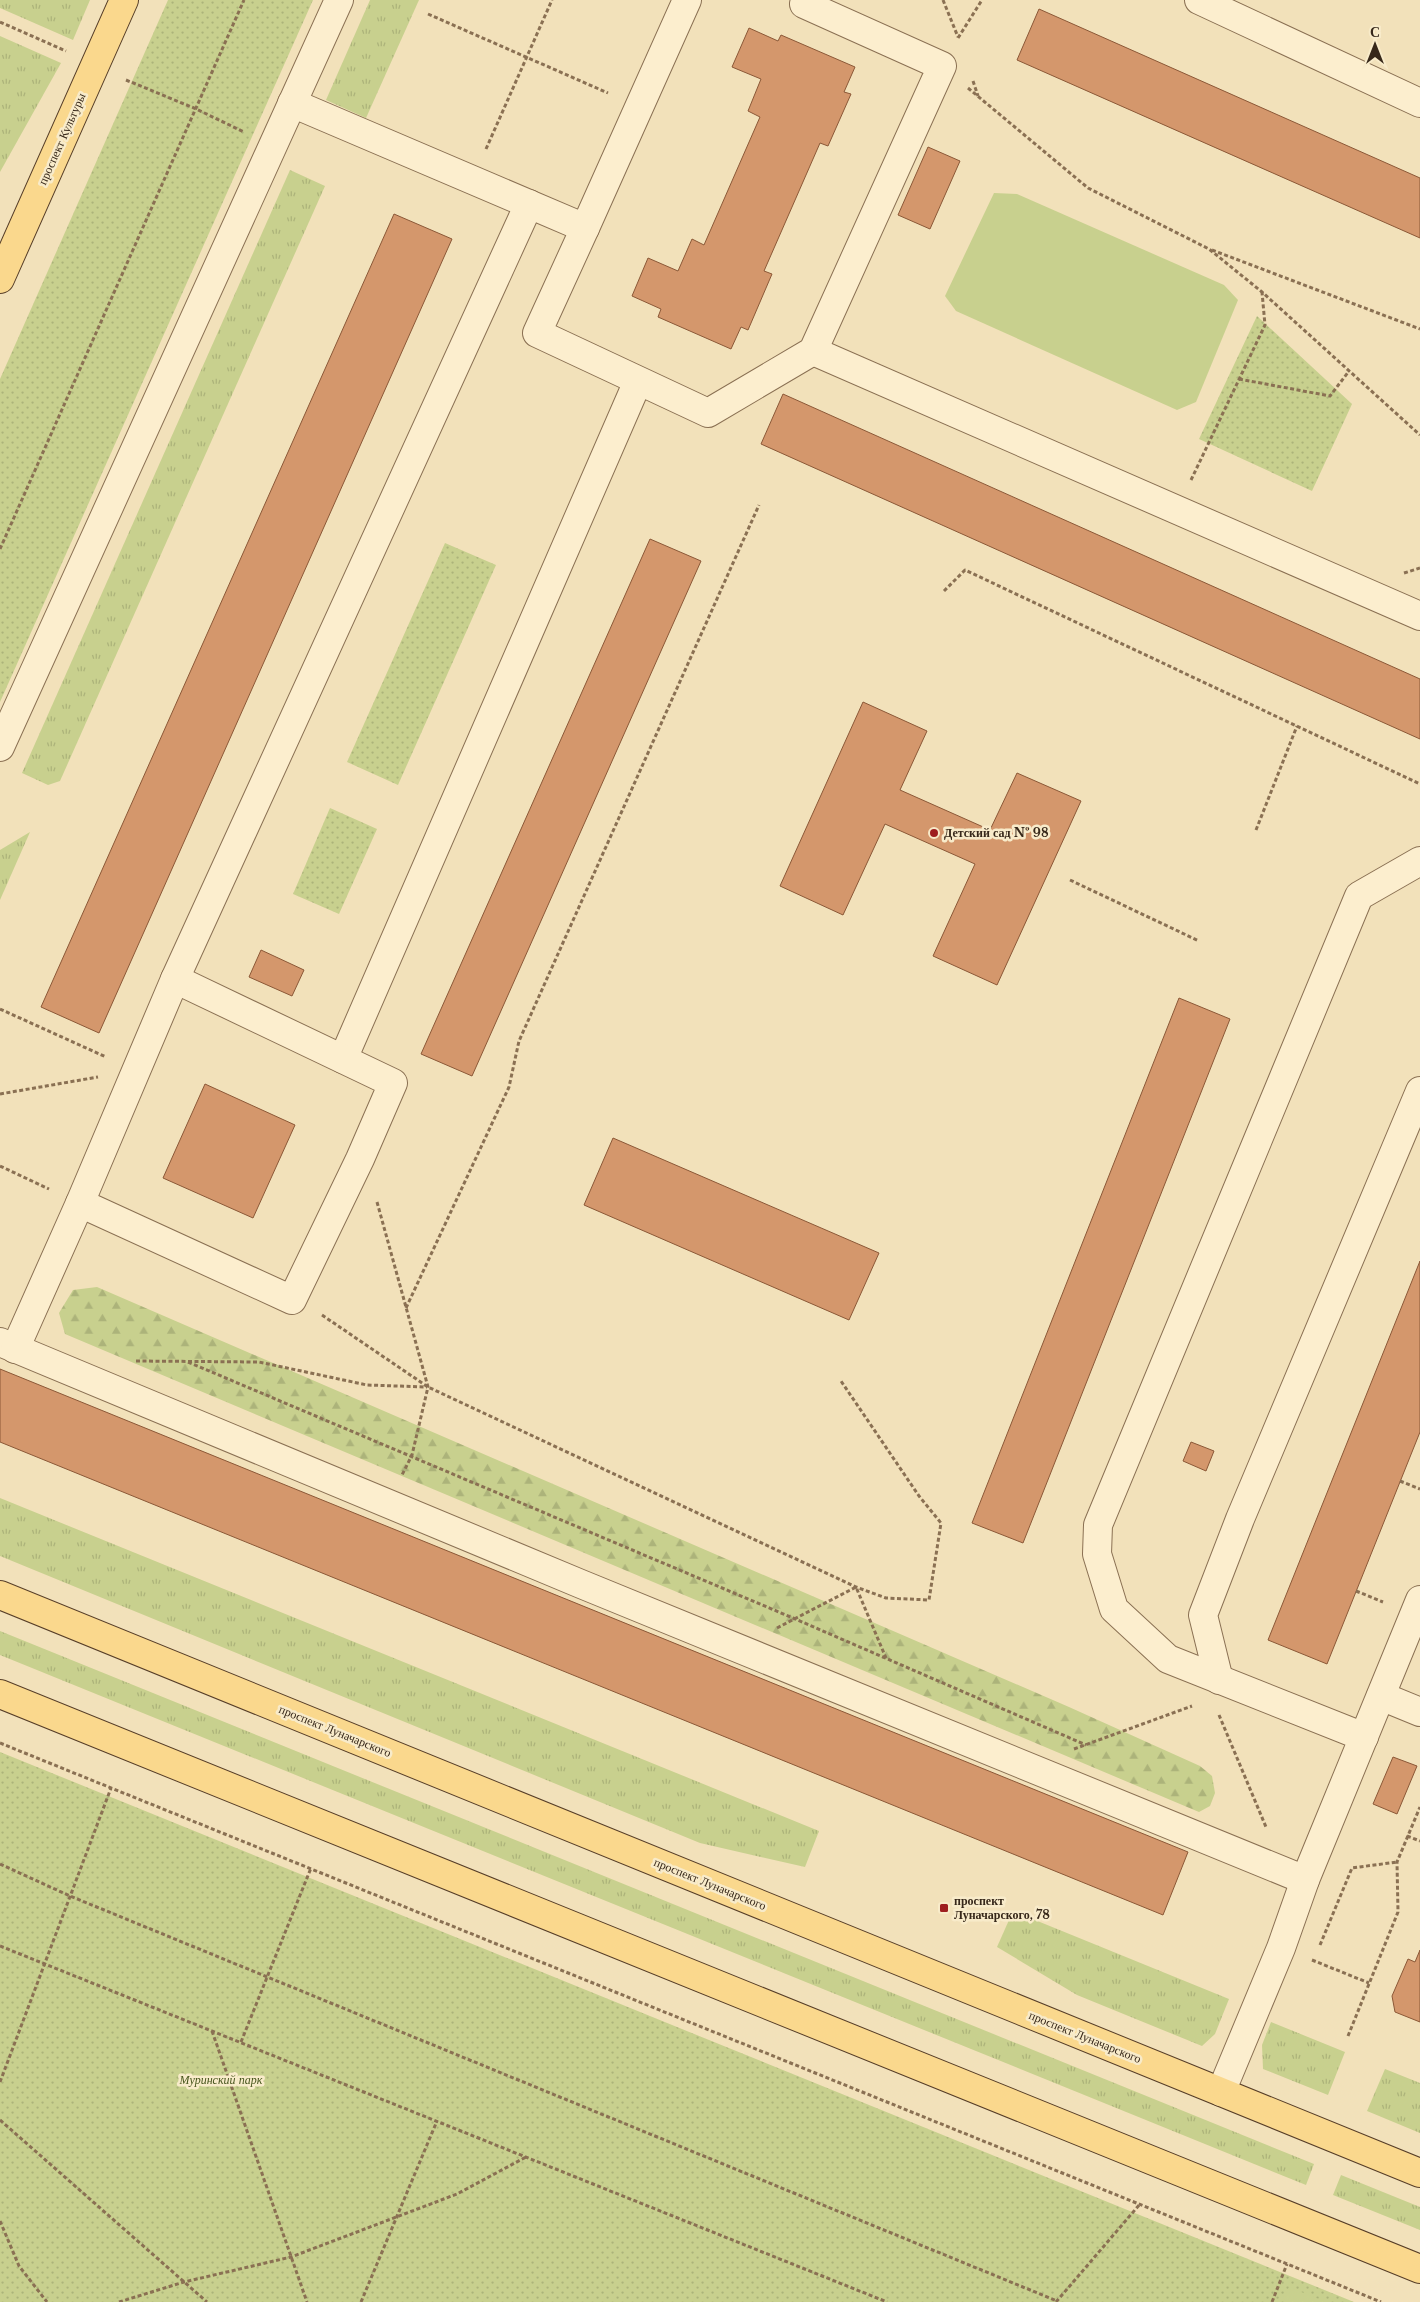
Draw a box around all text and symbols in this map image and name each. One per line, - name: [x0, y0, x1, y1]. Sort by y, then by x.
- north arrow: [1350, 20, 1400, 70]
- text: С: [1370, 23, 1380, 41]
- street label: проспект Культуры: [35, 91, 89, 187]
- place label: Детский сад № 98: [944, 825, 1049, 840]
- marker: Детский сад № 98: [928, 827, 940, 839]
- street label: проспект Луначарского: [277, 1701, 394, 1760]
- street label: проспект Луначарского: [652, 1854, 769, 1913]
- place label: проспект Луначарского, 78: [954, 1893, 1050, 1922]
- marker: проспект Луначарского, 78: [938, 1902, 950, 1914]
- street label: проспект Луначарского: [1027, 2007, 1144, 2066]
- park label: Муринский парк: [179, 2072, 263, 2087]

